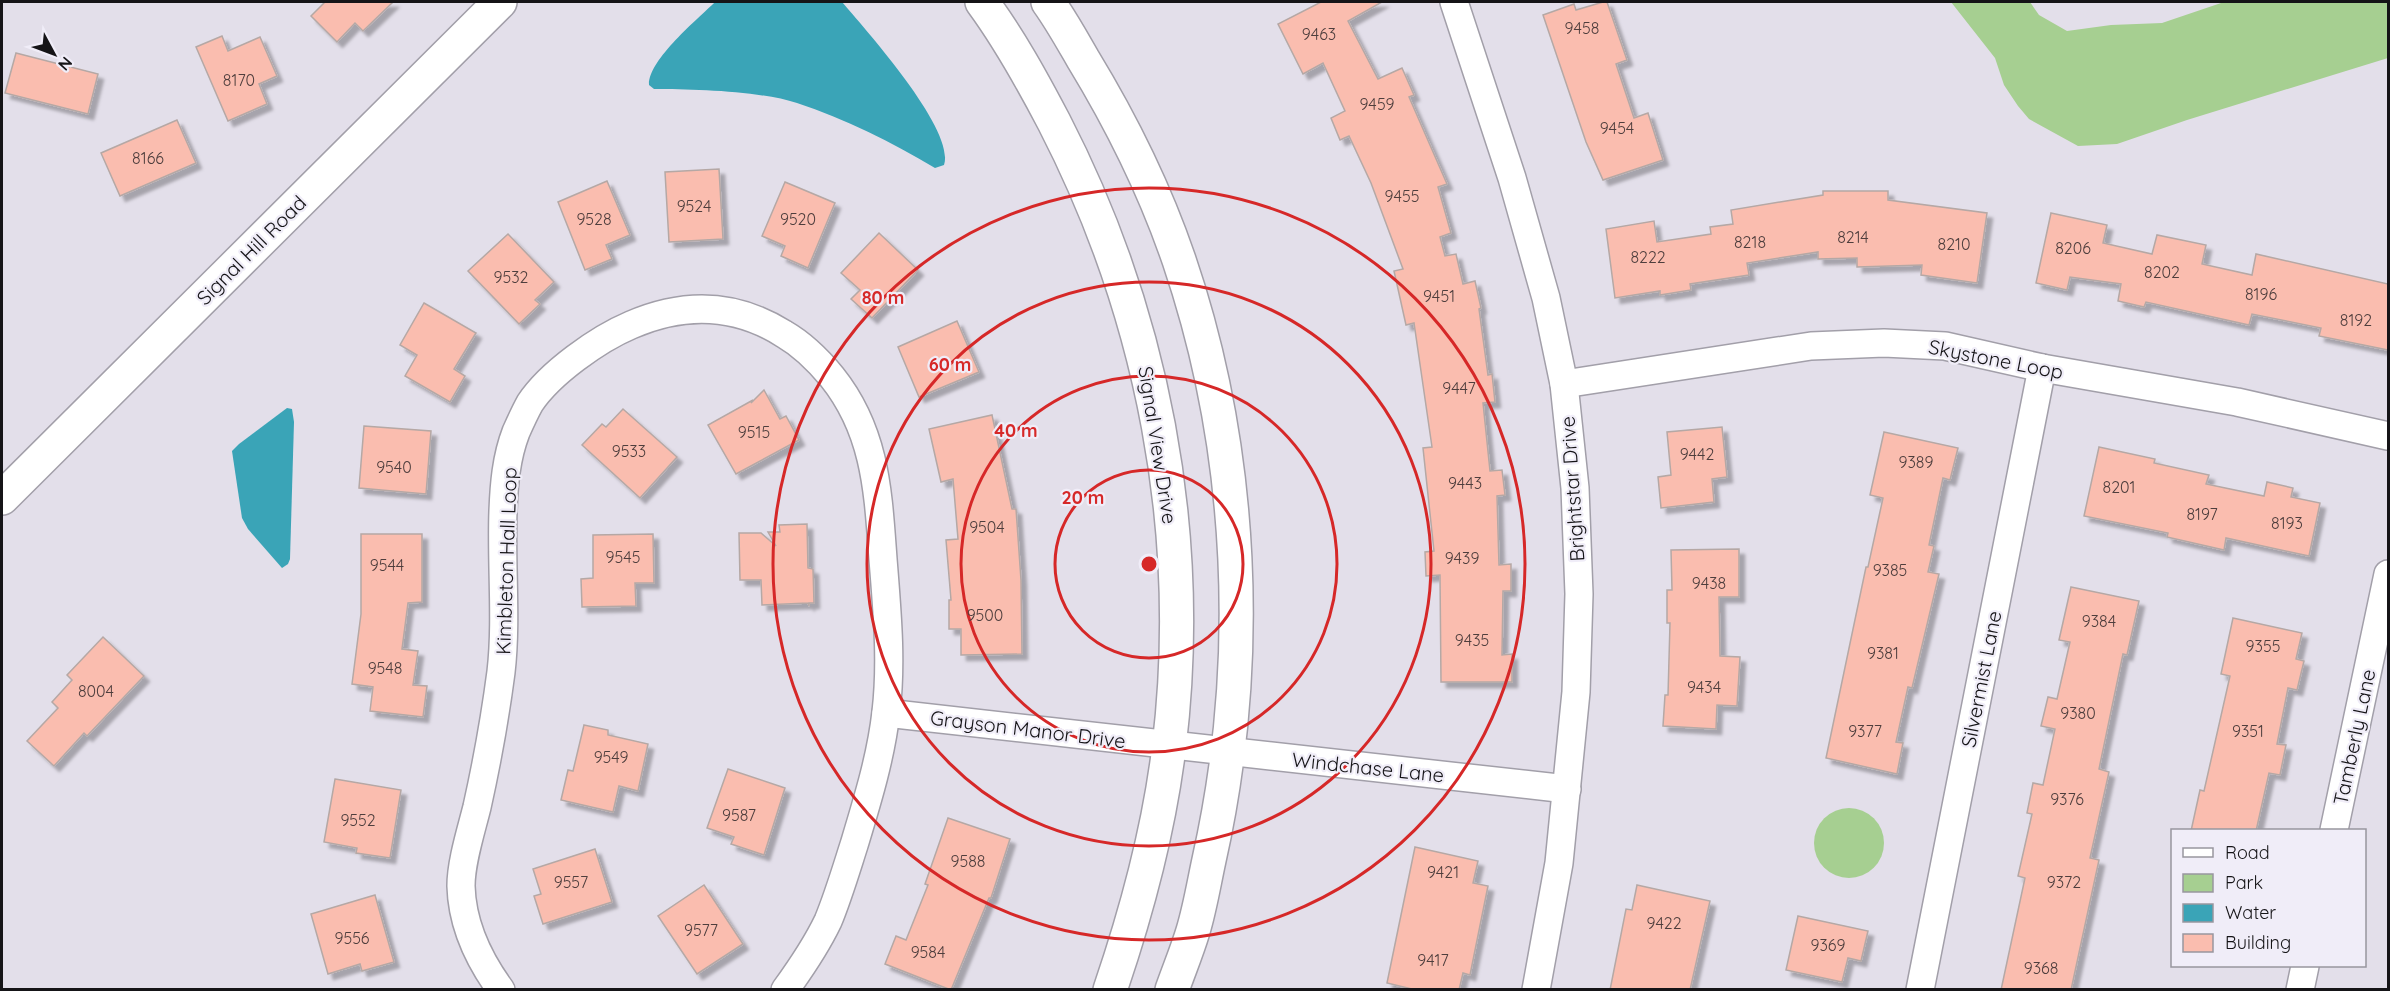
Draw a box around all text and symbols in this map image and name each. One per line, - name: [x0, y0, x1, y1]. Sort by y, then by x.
- house number: 9458: [1565, 18, 1599, 38]
- north arrow: [24, 24, 84, 84]
- house number: 9463: [1302, 24, 1336, 44]
- text: N: [54, 53, 77, 75]
- house number: 8170: [223, 70, 255, 90]
- house number: 9459: [1359, 94, 1395, 114]
- house number: 9454: [1600, 118, 1634, 138]
- house number: 8166: [132, 148, 164, 168]
- house number: 9455: [1385, 186, 1419, 206]
- street label: Signal Hill Road: [191, 190, 311, 310]
- house number: 9524: [677, 196, 711, 216]
- house number: 9528: [576, 209, 612, 229]
- house number: 9520: [780, 209, 816, 229]
- house number: 8214: [1837, 227, 1869, 247]
- house number: 8218: [1734, 232, 1766, 252]
- house number: 8210: [1938, 234, 1970, 254]
- house number: 8206: [2055, 238, 2091, 258]
- house number: 8222: [1630, 247, 1666, 267]
- house number: 8202: [2144, 262, 2180, 282]
- house number: 9532: [494, 267, 529, 287]
- house number: 8196: [2245, 284, 2277, 304]
- text: 80 m: [862, 286, 904, 309]
- house number: 9451: [1423, 286, 1455, 306]
- house number: 8192: [2340, 310, 2372, 330]
- street label: Skystone Loop: [1927, 334, 2065, 384]
- text: 60 m: [929, 353, 971, 376]
- street label: Signal View Drive: [1133, 364, 1183, 526]
- house number: 9447: [1442, 378, 1476, 398]
- street label: Brightstar Drive: [1554, 416, 1590, 562]
- text: 40 m: [994, 419, 1038, 442]
- house number: 9515: [738, 422, 770, 442]
- house number: 9533: [612, 441, 646, 461]
- house number: 9442: [1680, 444, 1714, 464]
- house number: 9389: [1899, 452, 1934, 472]
- house number: 9540: [376, 457, 412, 477]
- street label: Kimbleton Hall Loop: [490, 467, 522, 655]
- house number: 9443: [1448, 473, 1482, 493]
- house number: 8201: [2103, 477, 2135, 497]
- text: 20 m: [1062, 486, 1104, 509]
- house number: 8197: [2186, 504, 2218, 524]
- house number: 8193: [2271, 513, 2303, 533]
- house number: 9504: [969, 517, 1005, 537]
- house number: 9545: [606, 547, 640, 567]
- house number: 9439: [1445, 548, 1479, 568]
- centre of rings: [1139, 554, 1159, 574]
- house number: 9544: [370, 555, 404, 575]
- house number: 9385: [1873, 560, 1907, 580]
- house number: 9438: [1692, 573, 1726, 593]
- house number: 9500: [967, 605, 1003, 625]
- street label: Silvermist Lane: [1955, 608, 2007, 750]
- house number: 9384: [2082, 611, 2116, 631]
- house number: 9435: [1455, 630, 1489, 650]
- house number: 9355: [2246, 636, 2280, 656]
- house number: 9381: [1867, 643, 1899, 663]
- house number: 9548: [368, 658, 402, 678]
- street label: Tamberly Lane: [2327, 667, 2381, 807]
- house number: 9434: [1687, 677, 1721, 697]
- house number: 8004: [78, 681, 114, 701]
- house number: 9380: [2060, 703, 2096, 723]
- street label: Grayson Manor Drive: [929, 705, 1127, 753]
- house number: 9377: [1848, 721, 1882, 741]
- house number: 9351: [2232, 721, 2264, 741]
- house number: 9549: [594, 747, 628, 767]
- street label: Windchase Lane: [1291, 747, 1445, 787]
- house number: 9376: [2050, 789, 2084, 809]
- house number: 9587: [722, 805, 756, 825]
- house number: 9552: [340, 810, 376, 830]
- legend: [2171, 829, 2366, 967]
- text: Road: [2225, 841, 2270, 864]
- house number: 9588: [951, 851, 985, 871]
- house number: 9421: [1427, 862, 1459, 882]
- text: Park: [2225, 871, 2263, 894]
- house number: 9557: [554, 872, 588, 892]
- house number: 9372: [2047, 872, 2081, 892]
- text: Water: [2225, 901, 2276, 924]
- house number: 9422: [1646, 913, 1682, 933]
- house number: 9577: [684, 920, 718, 940]
- house number: 9556: [335, 928, 370, 948]
- text: Building: [2225, 931, 2291, 954]
- house number: 9369: [1811, 935, 1845, 955]
- house number: 9584: [911, 942, 945, 962]
- house number: 9417: [1417, 950, 1449, 970]
- house number: 9368: [2024, 958, 2058, 978]

